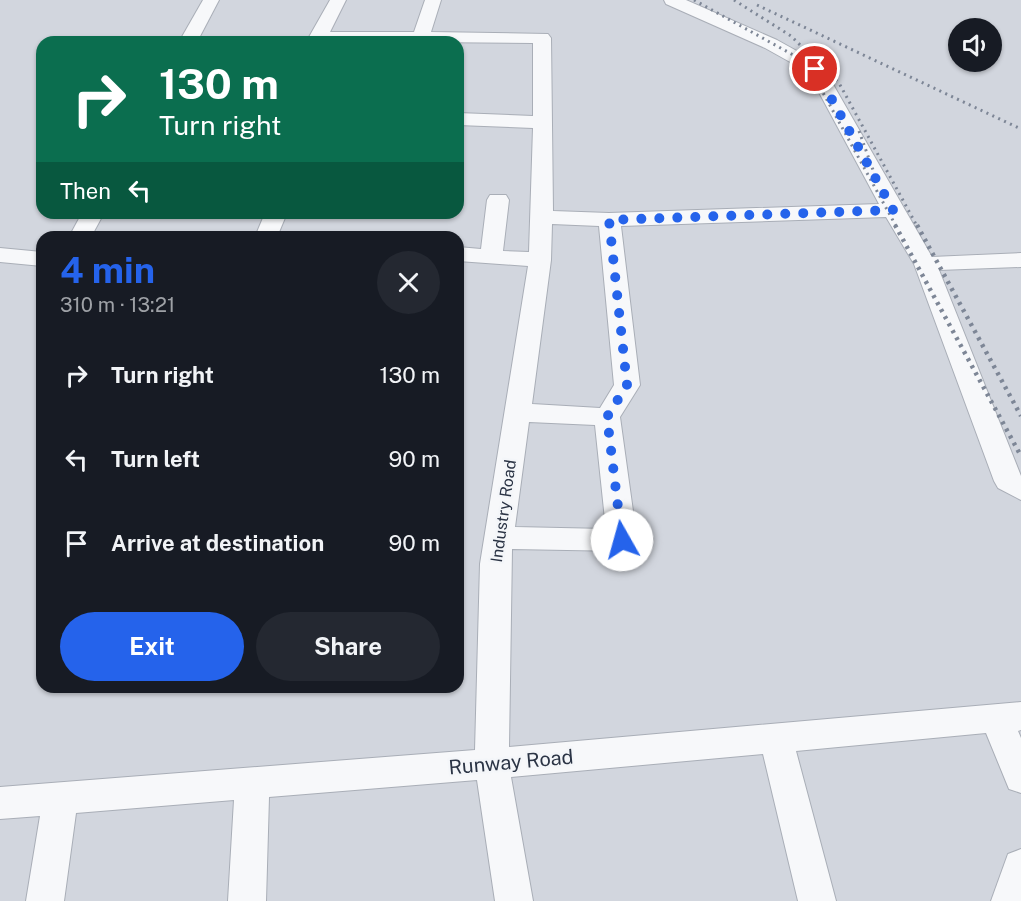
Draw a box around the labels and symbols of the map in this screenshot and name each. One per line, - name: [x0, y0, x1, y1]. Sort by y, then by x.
- pin: [789, 43, 840, 94]
- street label: Industry Road: [487, 459, 520, 564]
- position arrow: [590, 508, 654, 572]
- street label: Runway Road: [448, 745, 574, 779]

